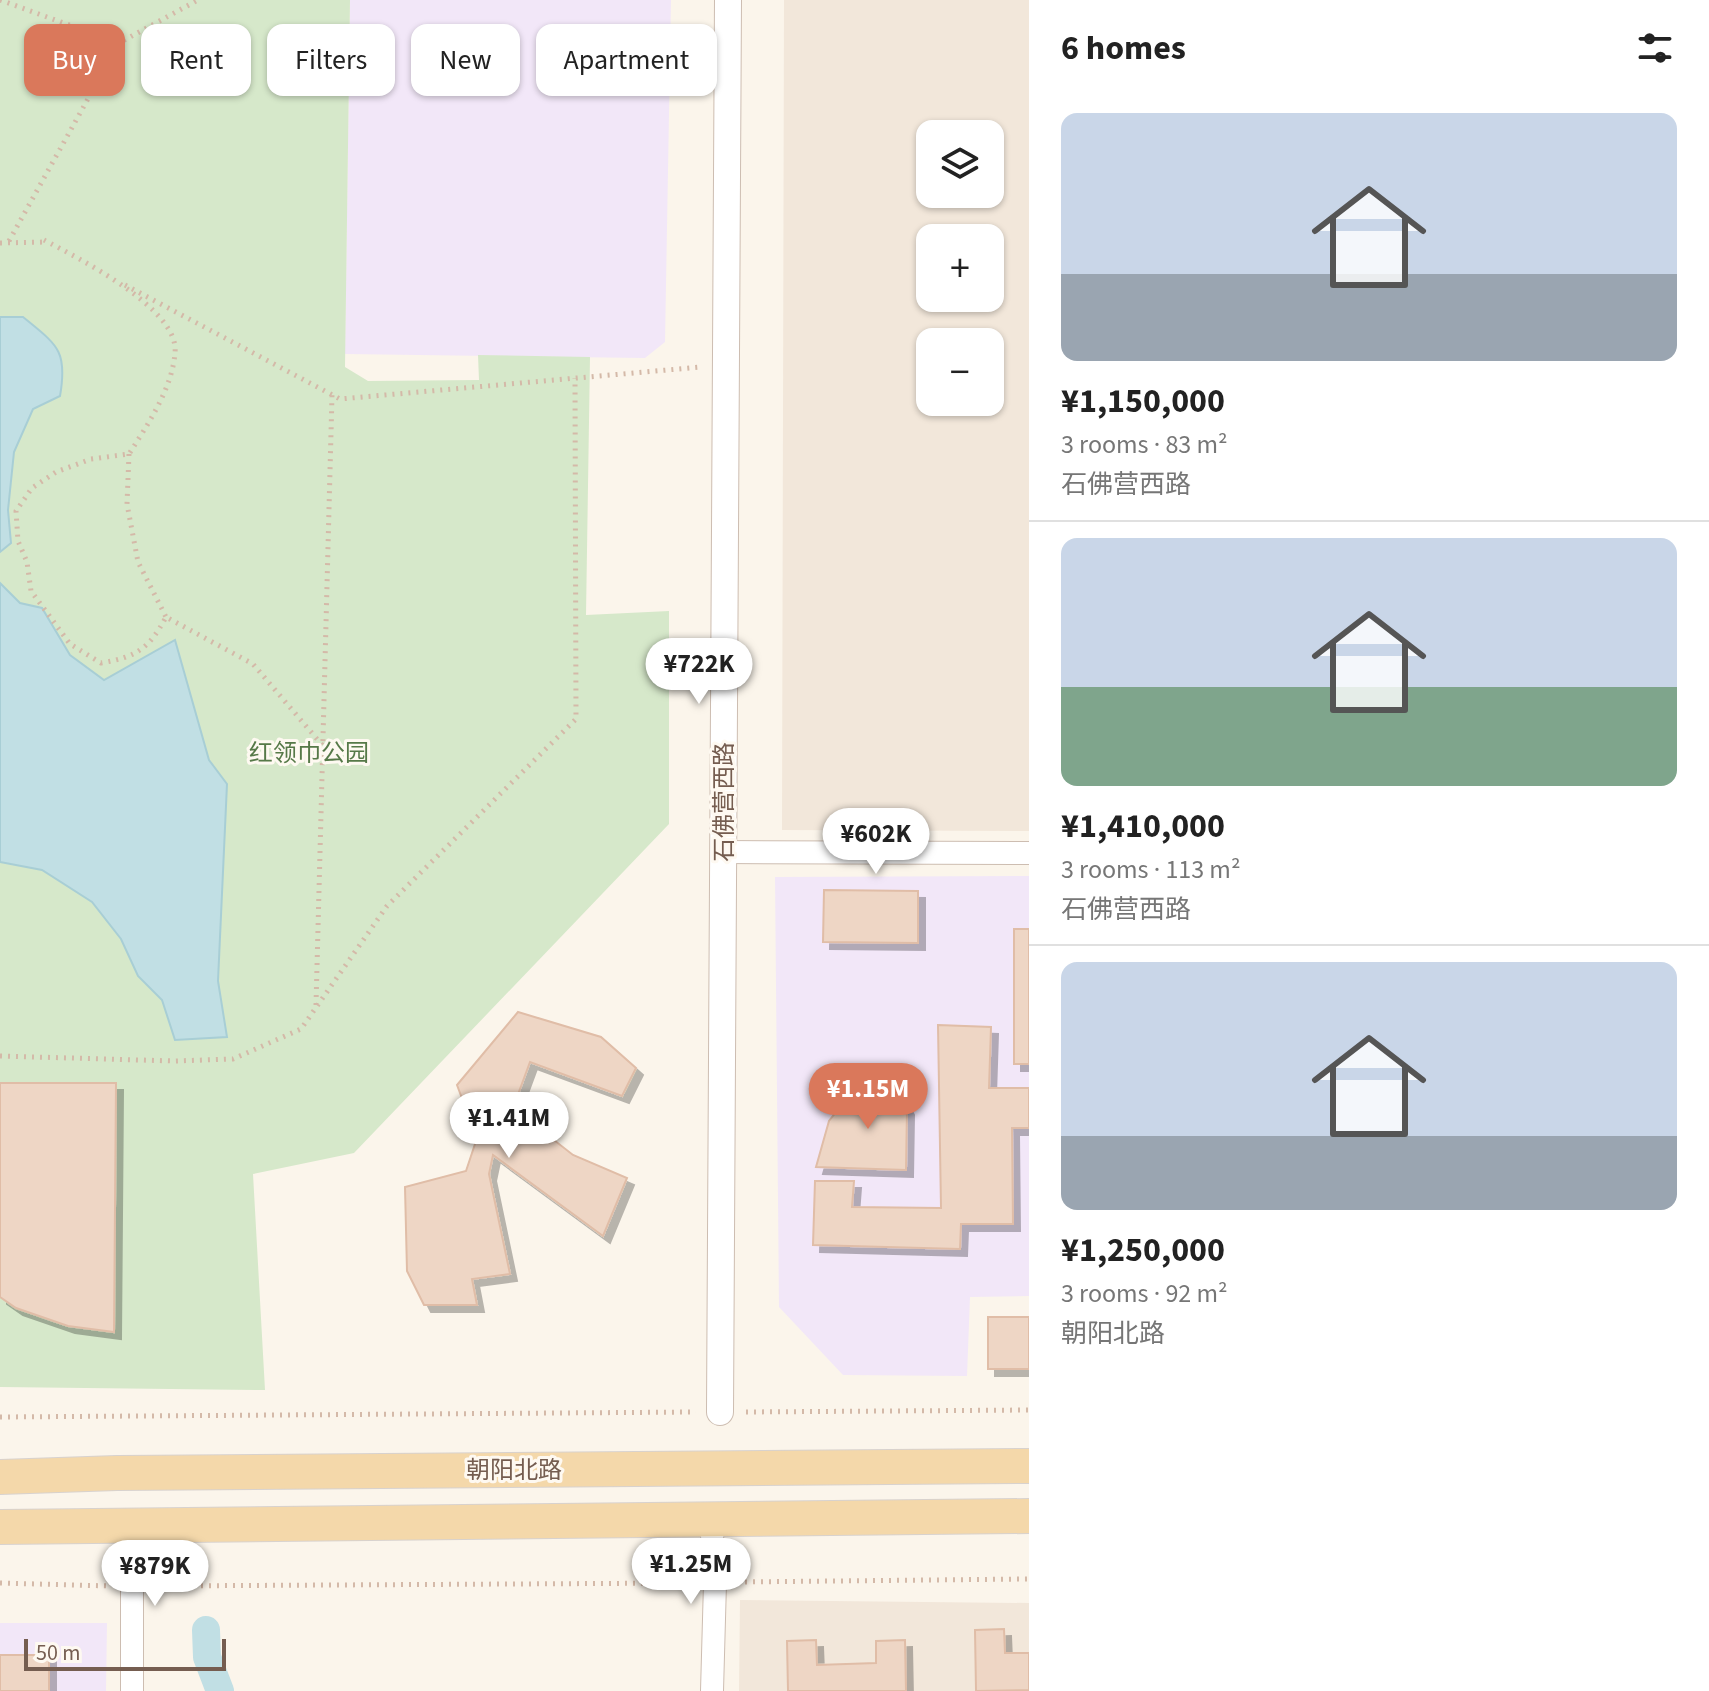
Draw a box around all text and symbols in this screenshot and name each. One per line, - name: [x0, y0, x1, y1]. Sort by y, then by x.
- chip: Buy: [24, 24, 125, 96]
- chip: Rent: [141, 24, 251, 96]
- chip: Filters: [267, 24, 395, 96]
- chip: New: [411, 24, 520, 96]
- chip: Apartment: [536, 24, 717, 96]
- text: 6 homes: [1061, 24, 1186, 73]
- icon: filters: [1633, 26, 1677, 70]
- map controls: [916, 120, 1004, 416]
- button: layers: [916, 120, 1004, 208]
- icon: home: [1297, 165, 1441, 309]
- button: +: [916, 224, 1004, 312]
- button: −: [916, 328, 1004, 416]
- text: ¥1,150,000: [1061, 377, 1225, 426]
- text: 3 rooms · 83 m²: [1061, 426, 1228, 463]
- text: 石佛营西路: [1061, 466, 1191, 503]
- icon: home: [1297, 590, 1441, 734]
- pin: ¥722K: [643, 638, 755, 706]
- text: ¥722K: [664, 645, 734, 682]
- park label: 红领巾公园: [249, 736, 369, 771]
- street label: 石佛营西路: [707, 742, 742, 862]
- text: ¥1,410,000: [1061, 802, 1225, 851]
- pin: ¥602K: [820, 808, 932, 876]
- text: ¥602K: [841, 815, 911, 852]
- text: 3 rooms · 113 m²: [1061, 851, 1240, 888]
- text: 石佛营西路: [1061, 891, 1191, 928]
- icon: home: [1297, 1014, 1441, 1158]
- pin: ¥1.15M: [803, 1063, 933, 1131]
- text: ¥1.15M: [827, 1070, 909, 1107]
- pin: ¥1.41M: [444, 1092, 574, 1160]
- text: ¥1.41M: [468, 1099, 550, 1136]
- text: ¥1,250,000: [1061, 1226, 1225, 1275]
- text: 3 rooms · 92 m²: [1061, 1275, 1228, 1312]
- text: 朝阳北路: [1061, 1315, 1165, 1352]
- street label: 朝阳北路: [466, 1453, 562, 1488]
- pin: ¥1.25M: [626, 1538, 756, 1606]
- pin: ¥879K: [99, 1540, 211, 1608]
- text: ¥1.25M: [650, 1545, 732, 1582]
- text: ¥879K: [120, 1547, 190, 1584]
- scale bar: [24, 1635, 226, 1671]
- text: 50 m: [36, 1637, 81, 1669]

